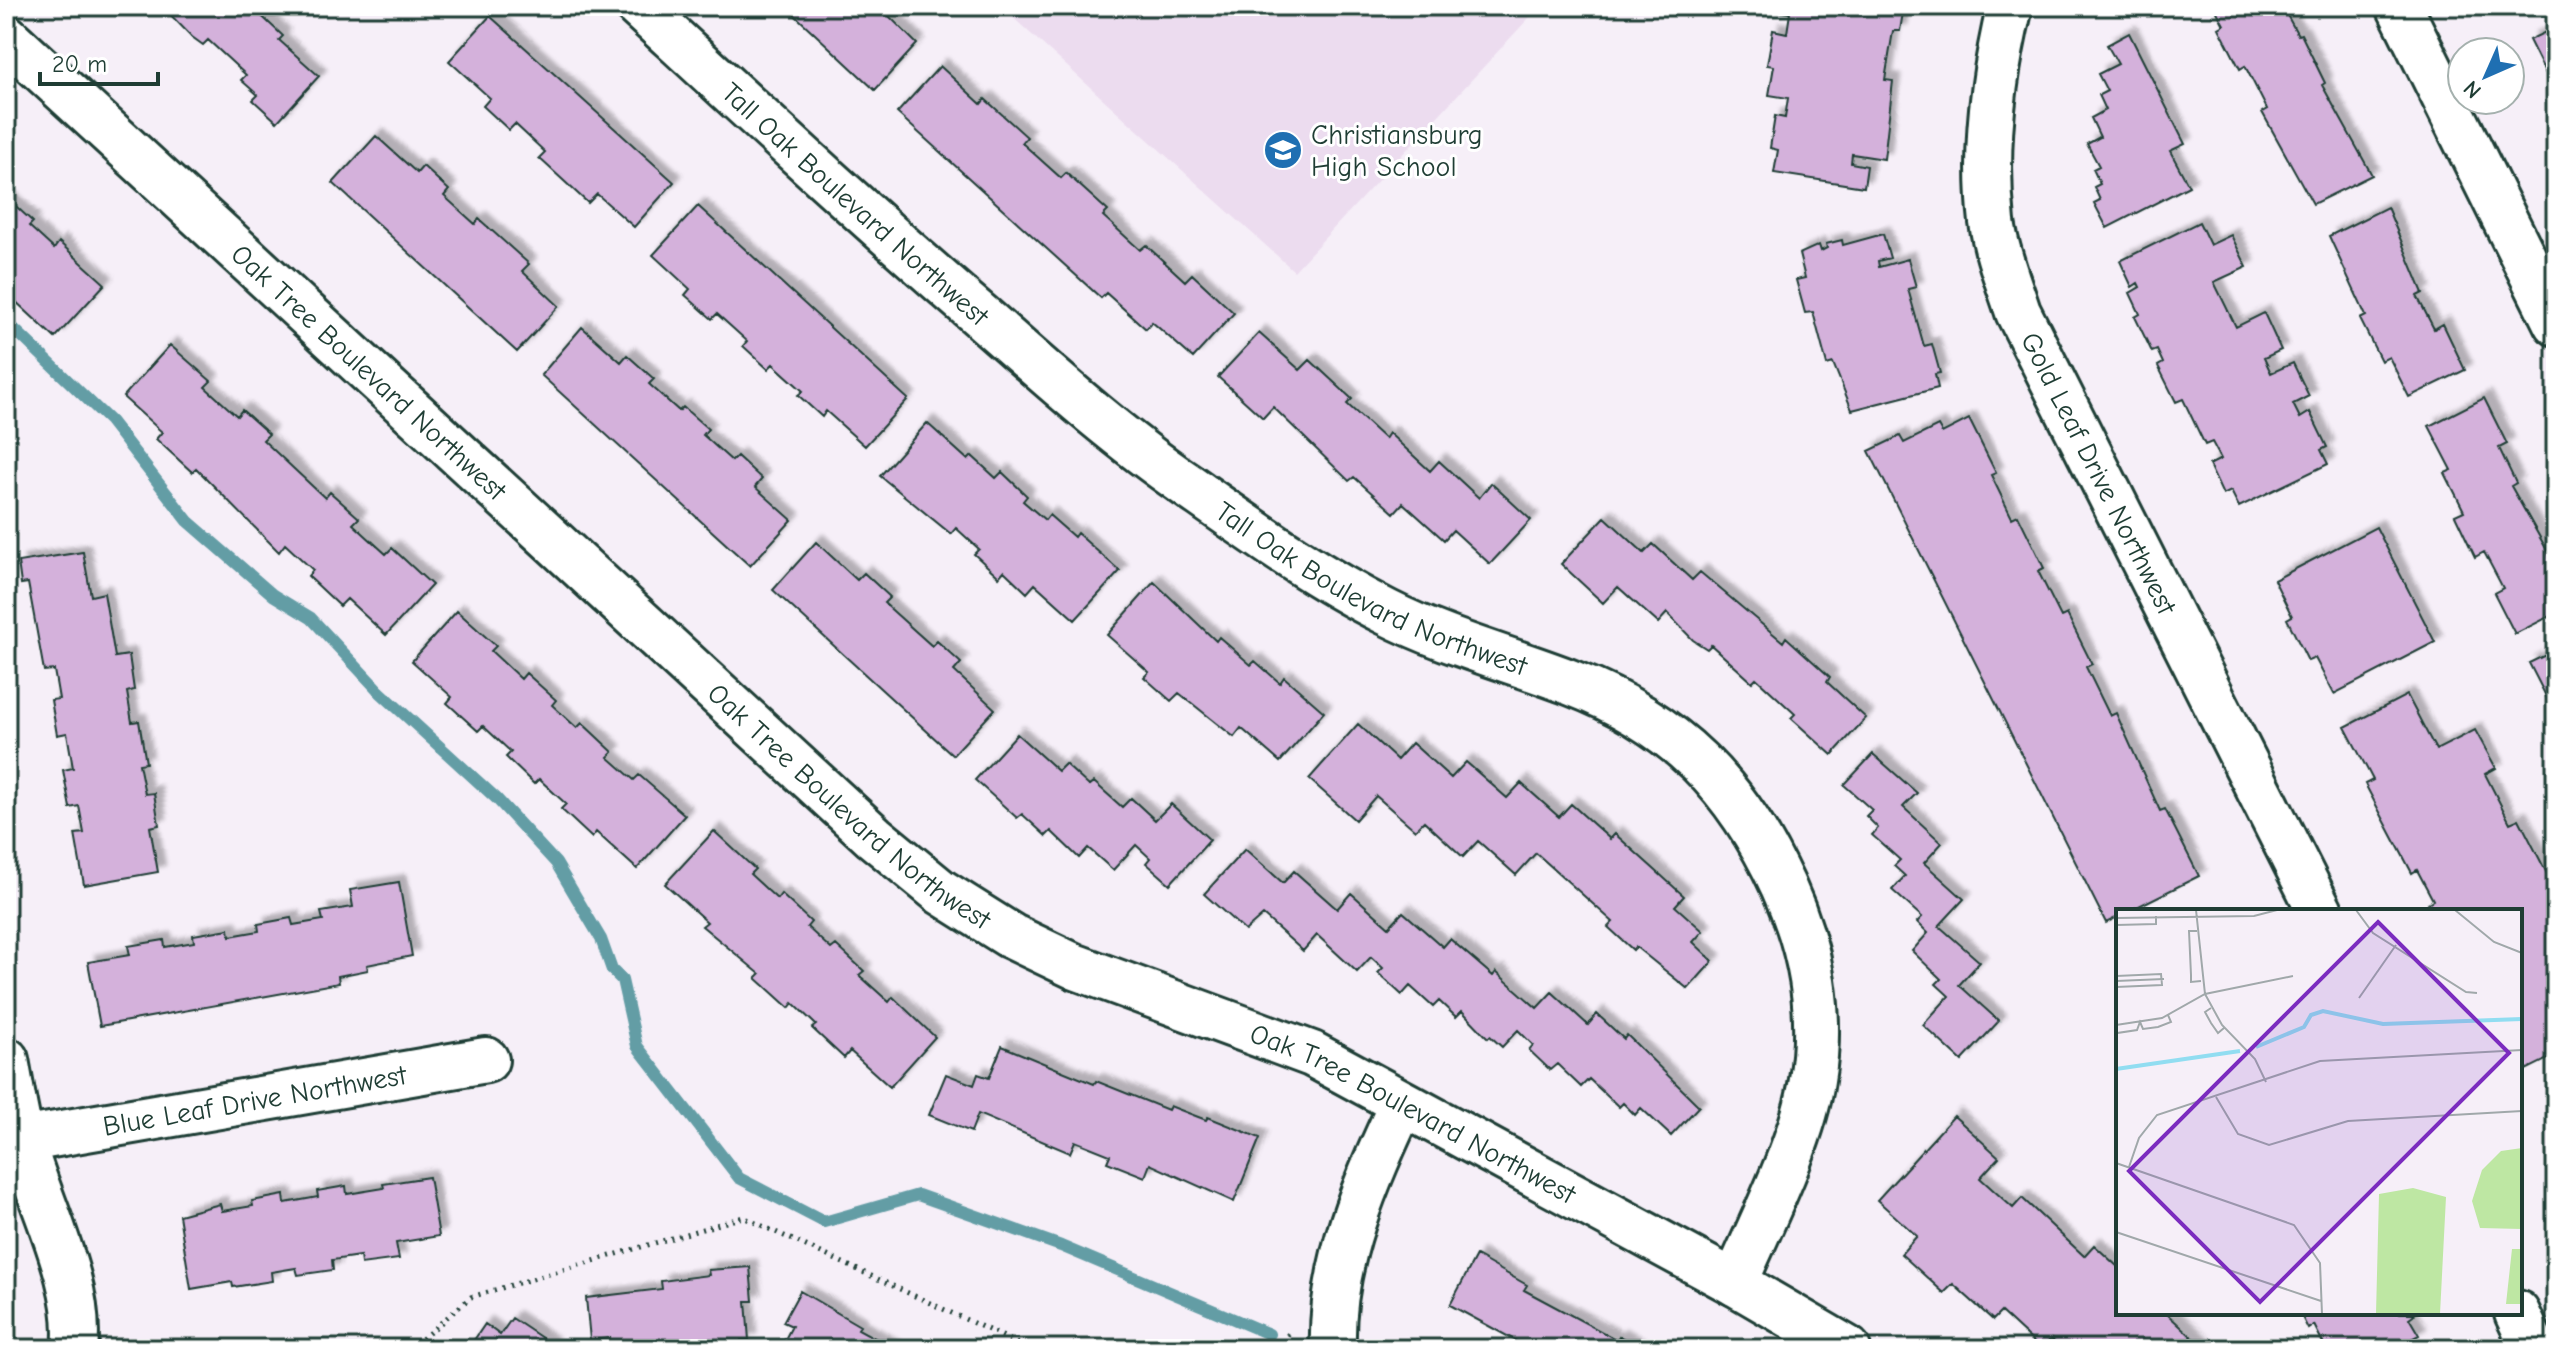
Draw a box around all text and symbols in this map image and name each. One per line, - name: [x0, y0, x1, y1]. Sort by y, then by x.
- scale bar: [40, 36, 158, 86]
- north arrow: [2446, 36, 2526, 116]
- text: 20 m: [52, 50, 107, 78]
- text: N: [2458, 75, 2487, 104]
- street label: Tall Oak Boulevard Northwest: [715, 76, 996, 333]
- place label: Christiansburg High School: [1311, 119, 1483, 183]
- school or university icon: Christiansburg High School: [1262, 129, 1304, 171]
- street label: Oak Tree Boulevard Northwest: [225, 238, 513, 508]
- street label: Gold Leaf Drive Northwest: [2014, 327, 2183, 621]
- street label: Tall Oak Boulevard Northwest: [1209, 495, 1532, 683]
- street label: Oak Tree Boulevard Northwest: [701, 677, 997, 937]
- inset map: [2116, 909, 2522, 1315]
- street label: Oak Tree Boulevard Northwest: [1246, 1018, 1582, 1211]
- street label: Blue Leaf Drive Northwest: [101, 1059, 410, 1143]

